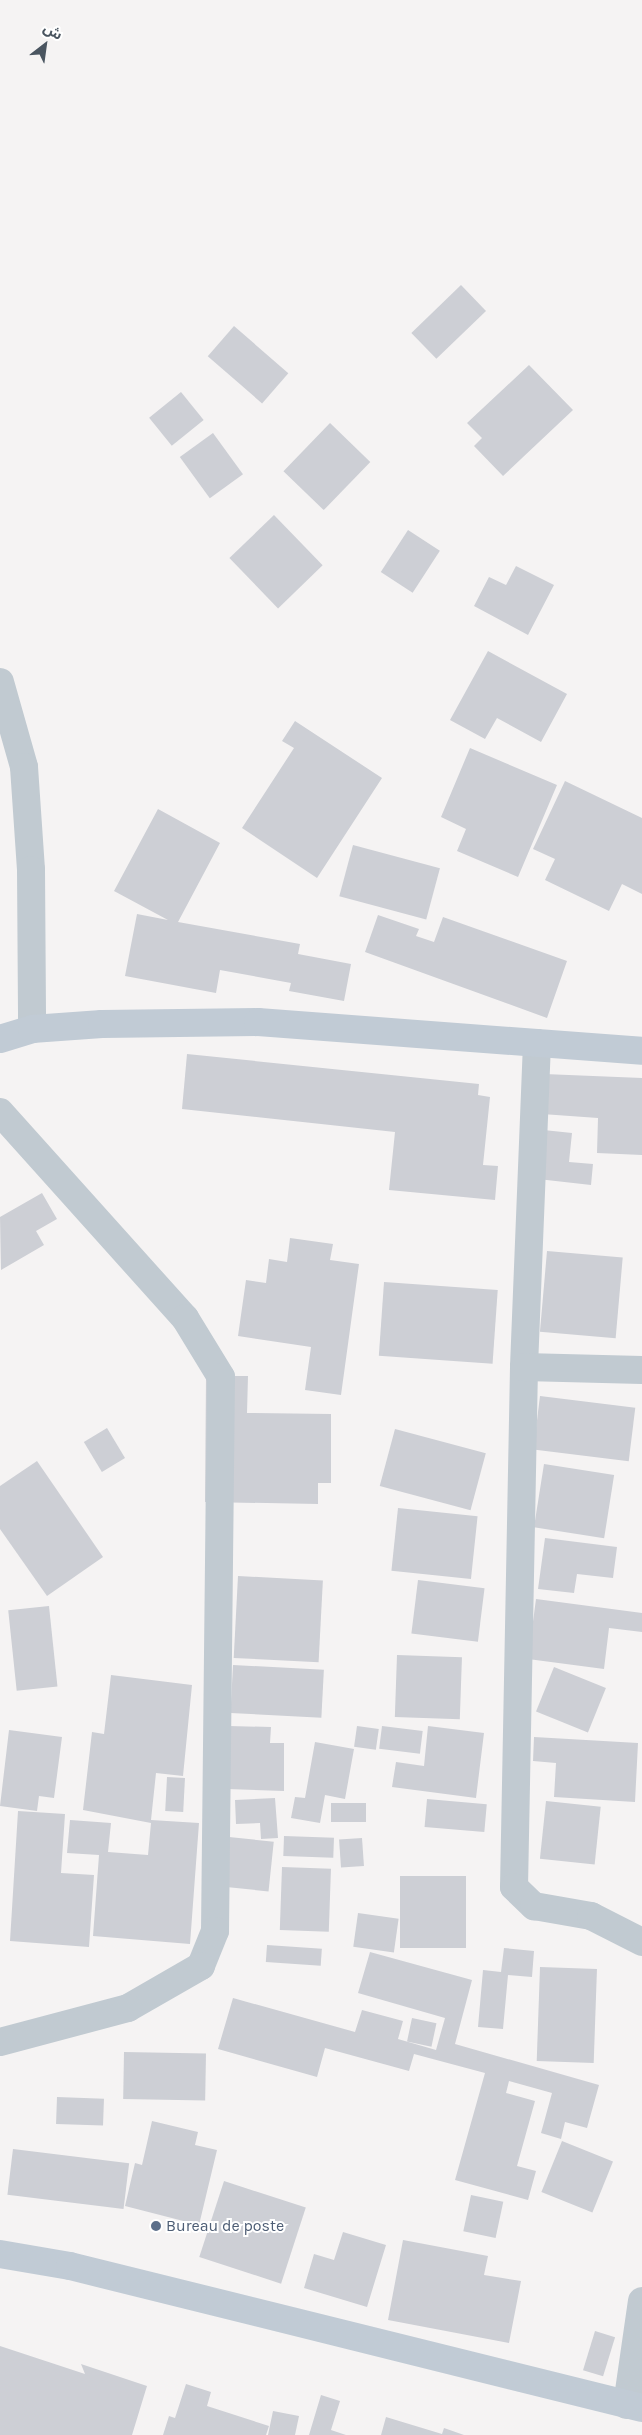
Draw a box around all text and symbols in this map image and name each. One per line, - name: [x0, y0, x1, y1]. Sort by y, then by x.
- text: ش: [40, 19, 65, 44]
- north arrow: [20, 20, 70, 70]
- place label: Bureau de poste: [166, 2216, 284, 2236]
- marker: Bureau de poste: [150, 2220, 162, 2232]

